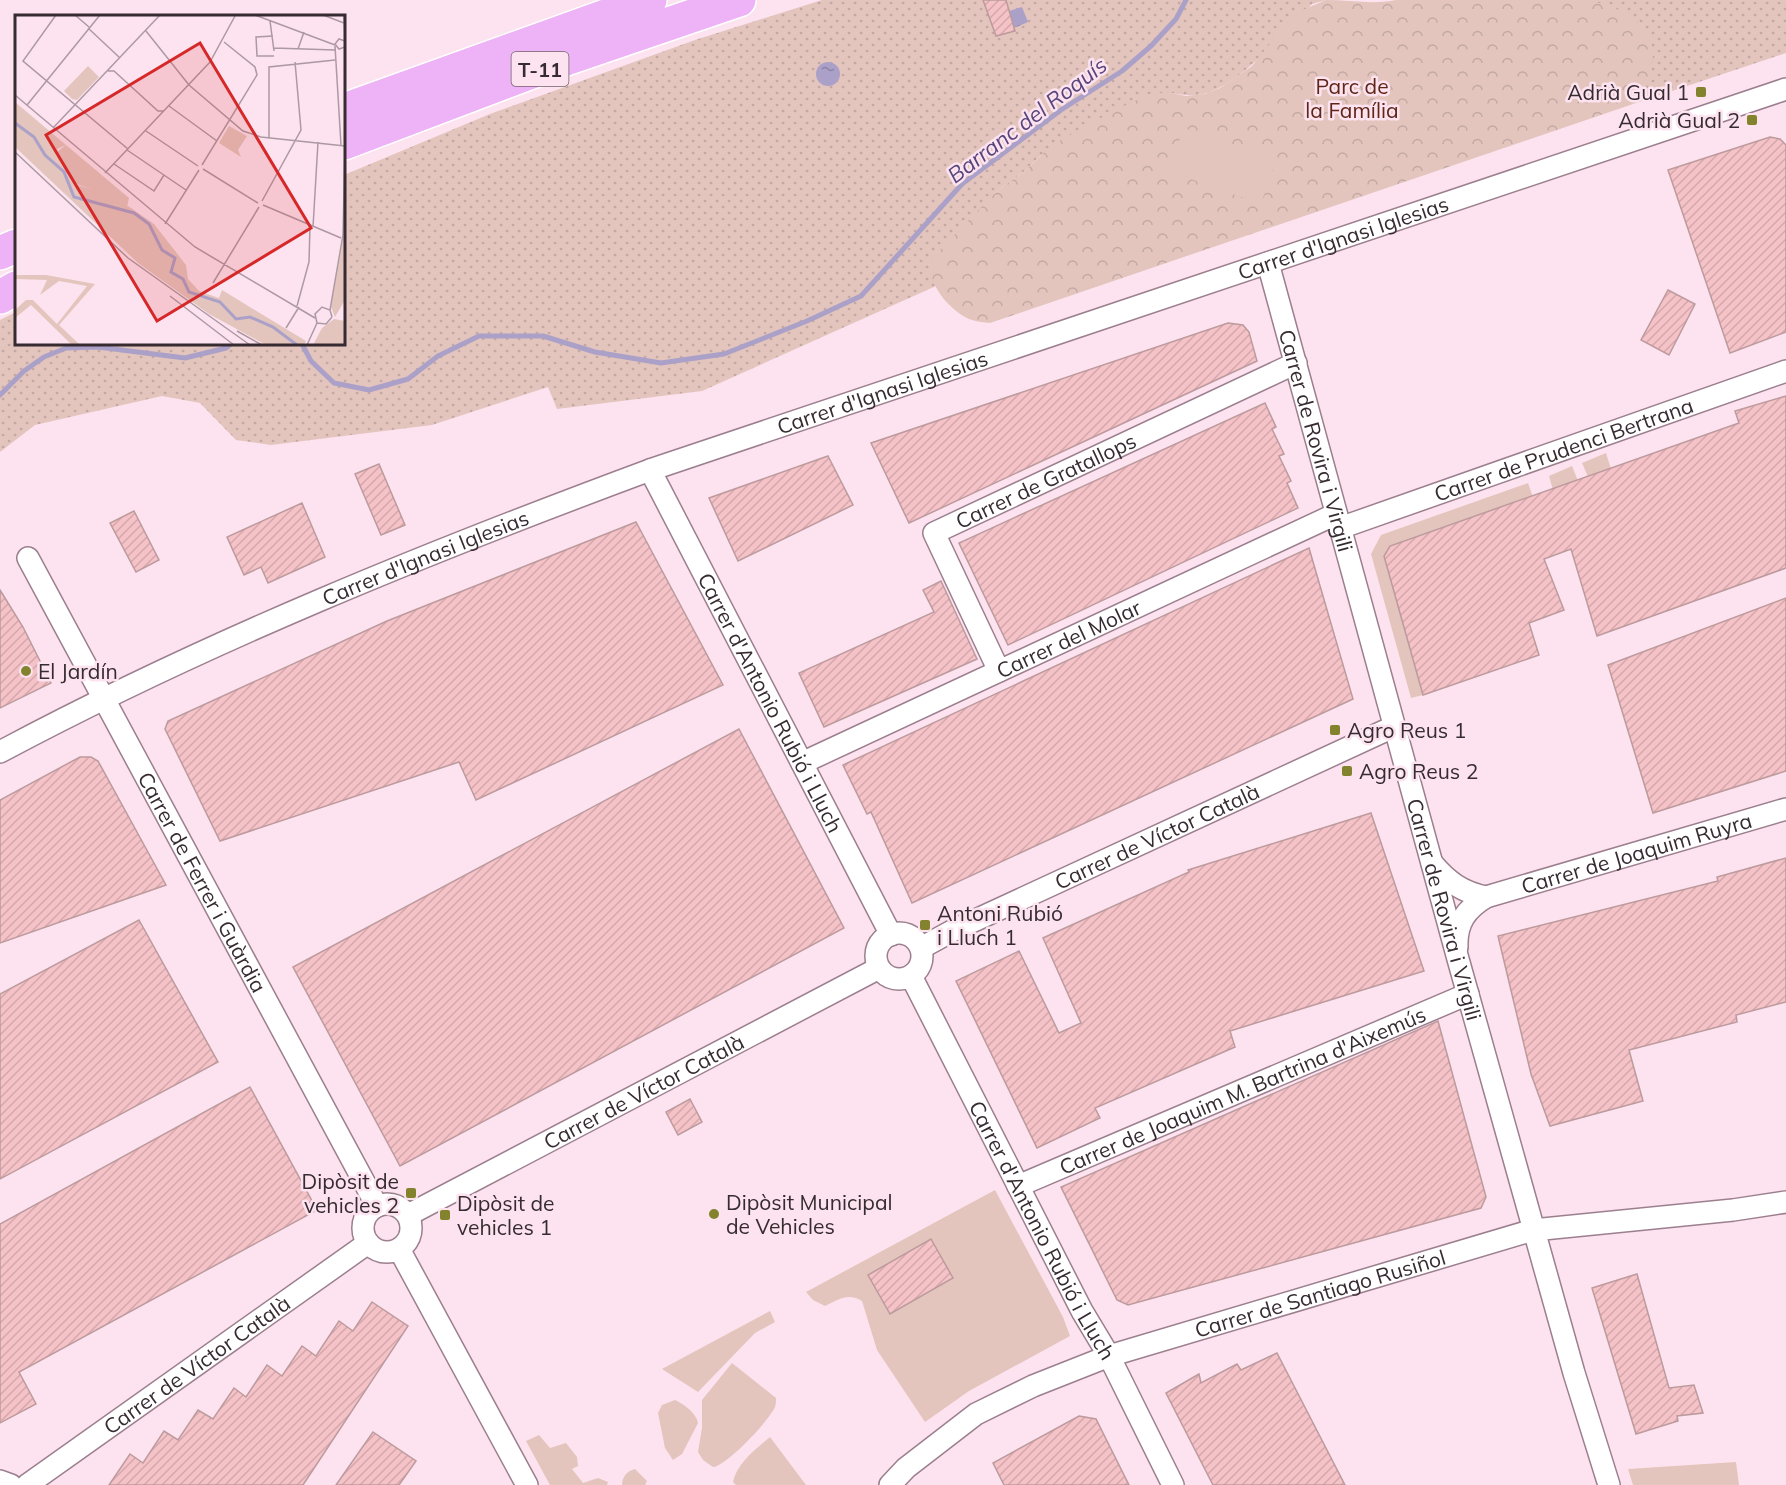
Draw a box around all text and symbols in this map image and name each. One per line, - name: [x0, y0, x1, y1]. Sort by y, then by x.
- inset map: [15, 15, 345, 345]
- water label: Barranc del Roquís: [942, 51, 1112, 189]
- road number: T-11: [512, 52, 568, 86]
- park label: Parc de la Família: [1305, 73, 1399, 123]
- place label: Adrià Gual 1: [1567, 79, 1689, 105]
- marker: Adrià Gual 1: [1694, 85, 1708, 99]
- place label: Adrià Gual 2: [1618, 107, 1740, 133]
- marker: Adrià Gual 2: [1745, 113, 1759, 127]
- street label: Carrer d'Ignasi Iglesias: [1234, 190, 1452, 285]
- street label: Carrer de Rovira i Virgili: [1274, 327, 1359, 554]
- street label: Carrer d'Ignasi Iglesias: [774, 345, 991, 440]
- street label: Carrer de Prudenci Bertrana: [1431, 392, 1696, 507]
- street label: Carrer de Gratallops: [951, 427, 1140, 534]
- street label: Carrer d'Ignasi Iglesias: [318, 504, 532, 611]
- street label: Carrer d'Antonio Rubió i Lluch: [693, 568, 849, 837]
- street label: Carrer del Molar: [992, 594, 1145, 684]
- place label: El Jardín: [38, 658, 118, 684]
- marker: El Jardín: [19, 664, 33, 678]
- place label: Agro Reus 1: [1347, 717, 1466, 743]
- marker: Agro Reus 1: [1328, 723, 1342, 737]
- place label: Agro Reus 2: [1359, 758, 1478, 784]
- marker: Agro Reus 2: [1340, 764, 1354, 778]
- street label: Carrer de Ferrer i Guàrdia: [133, 767, 272, 997]
- street label: Carrer de Víctor Català: [1050, 778, 1263, 895]
- street label: Carrer de Rovira i Virgili: [1402, 795, 1488, 1023]
- street label: Carrer de Joaquim Ruyra: [1518, 807, 1755, 899]
- place label: Antoni Rubió i Lluch 1: [937, 900, 1063, 950]
- marker: Antoni Rubió i Lluch 1: [918, 918, 932, 932]
- street label: Carrer de Joaquim M. Bartrina d'Aixemús: [1055, 1001, 1430, 1180]
- street label: Carrer de Víctor Català: [539, 1028, 748, 1155]
- street label: Carrer d'Antonio Rubió i Lluch: [964, 1096, 1121, 1364]
- place label: Dipòsit de vehicles 2: [301, 1168, 399, 1218]
- marker: Dipòsit de vehicles 2: [404, 1186, 418, 1200]
- place label: Dipòsit Municipal de Vehicles: [726, 1189, 893, 1239]
- place label: Dipòsit de vehicles 1: [457, 1190, 555, 1240]
- marker: Dipòsit Municipal de Vehicles: [707, 1207, 721, 1221]
- marker: Dipòsit de vehicles 1: [438, 1208, 452, 1222]
- street label: Carrer de Santiago Rusiñol: [1191, 1244, 1448, 1343]
- street label: Carrer de Víctor Català: [98, 1290, 295, 1440]

